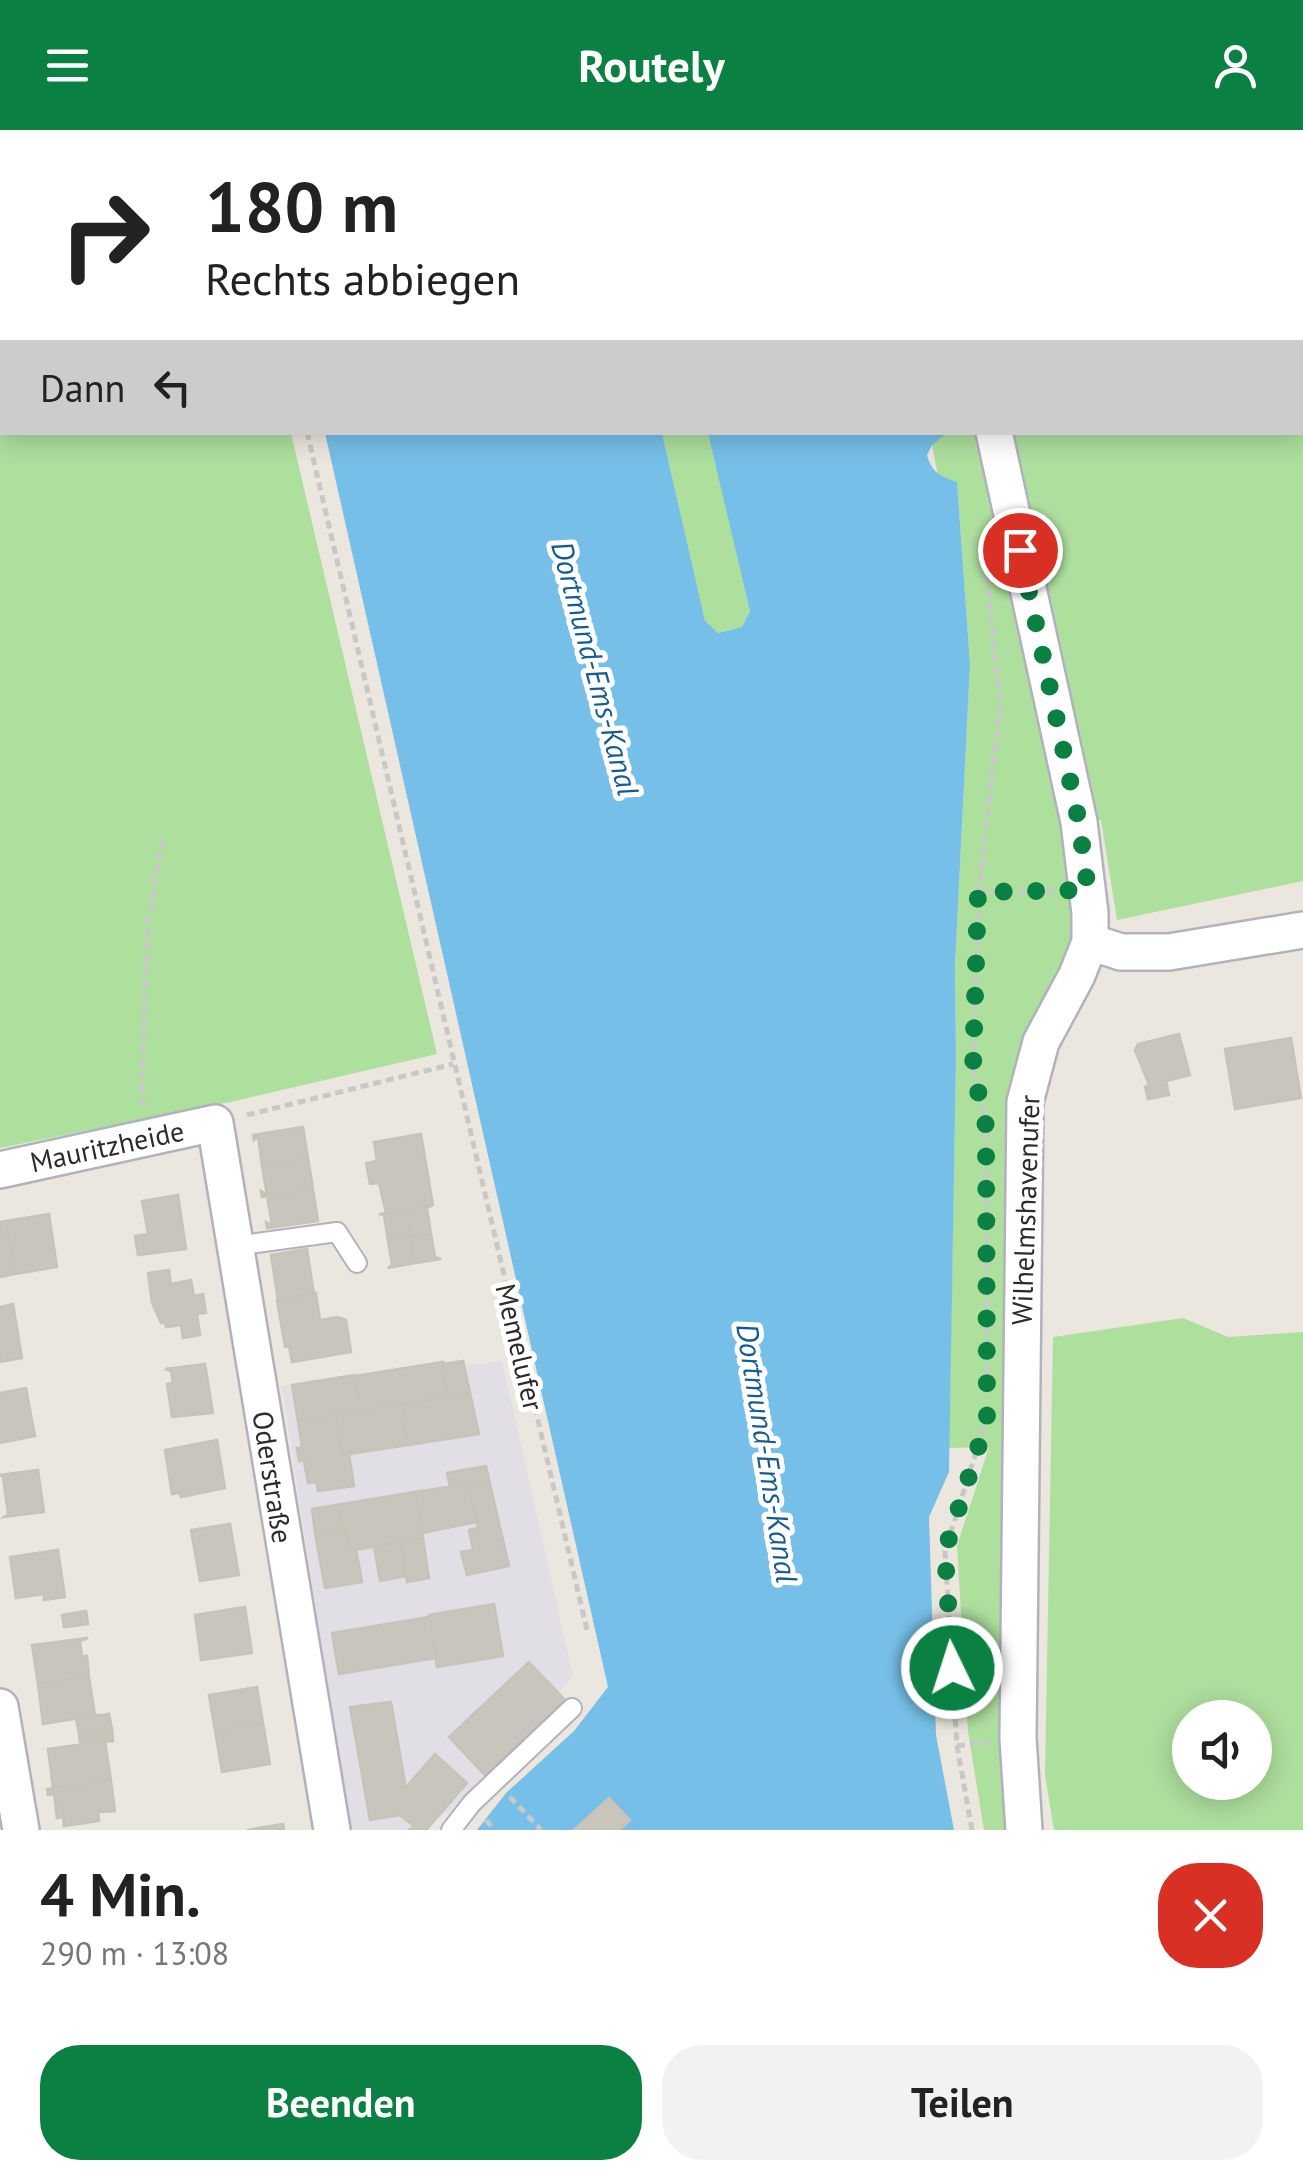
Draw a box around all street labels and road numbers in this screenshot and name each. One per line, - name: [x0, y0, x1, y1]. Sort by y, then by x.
- street label: Wilhelmshavenufer: [1002, 1094, 1048, 1326]
- street label: Mauritzheide: [27, 1112, 187, 1180]
- street label: Memelufer: [487, 1280, 553, 1414]
- street label: Oderstraße: [244, 1408, 302, 1546]

